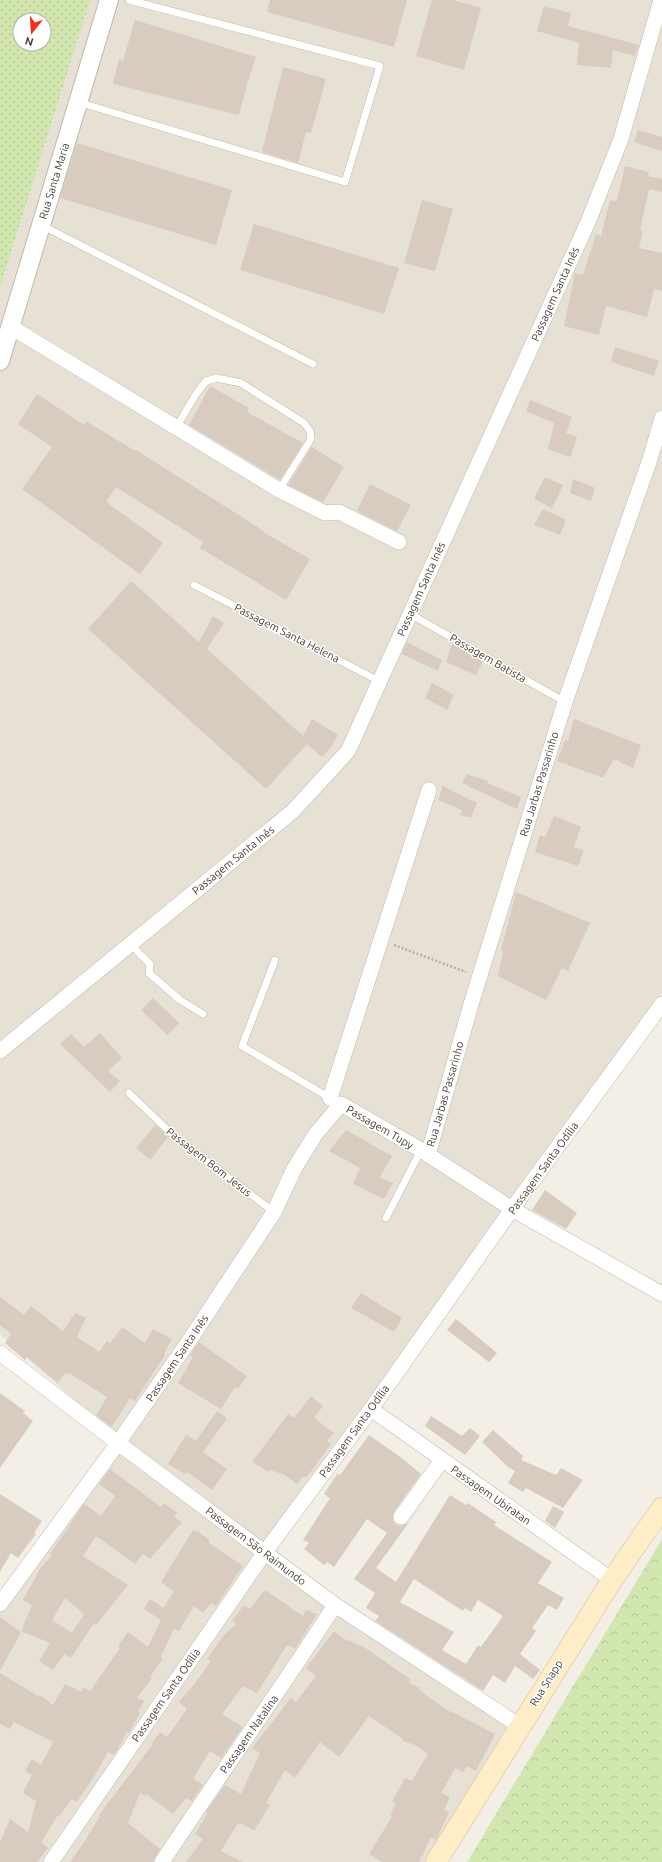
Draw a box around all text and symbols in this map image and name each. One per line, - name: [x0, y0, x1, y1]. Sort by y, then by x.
- north arrow: [12, 12, 52, 52]
- text: N: [23, 35, 35, 49]
- street label: Rua Santa Maria: [37, 141, 71, 221]
- street label: Passagem Santa Inês: [529, 245, 581, 343]
- street label: Passagem Santa Inês: [395, 540, 447, 638]
- street label: Passagem Santa Helena: [232, 601, 342, 665]
- street label: Passagem Batista: [448, 631, 528, 685]
- street label: Rua Jarbas Passarinho: [517, 730, 561, 838]
- street label: Passagem Santa Inês: [190, 823, 277, 897]
- street label: Rua Jarbas Passarinho: [424, 1040, 466, 1148]
- street label: Passagem Tupy: [344, 1103, 416, 1151]
- street label: Passagem Santa Odília: [506, 1120, 580, 1216]
- street label: Passagem Bom Jesus: [164, 1125, 254, 1199]
- street label: Passagem Santa Inês: [144, 1312, 211, 1404]
- street label: Passagem Santa Odília: [317, 1383, 391, 1479]
- street label: Passagem Ubiratan: [449, 1463, 533, 1527]
- street label: Passagem São Raimundo: [204, 1504, 308, 1588]
- street label: Passagem Santa Odília: [129, 1646, 203, 1744]
- street label: Rua Snapp: [527, 1658, 565, 1708]
- street label: Passagem Natalina: [217, 1693, 281, 1775]

